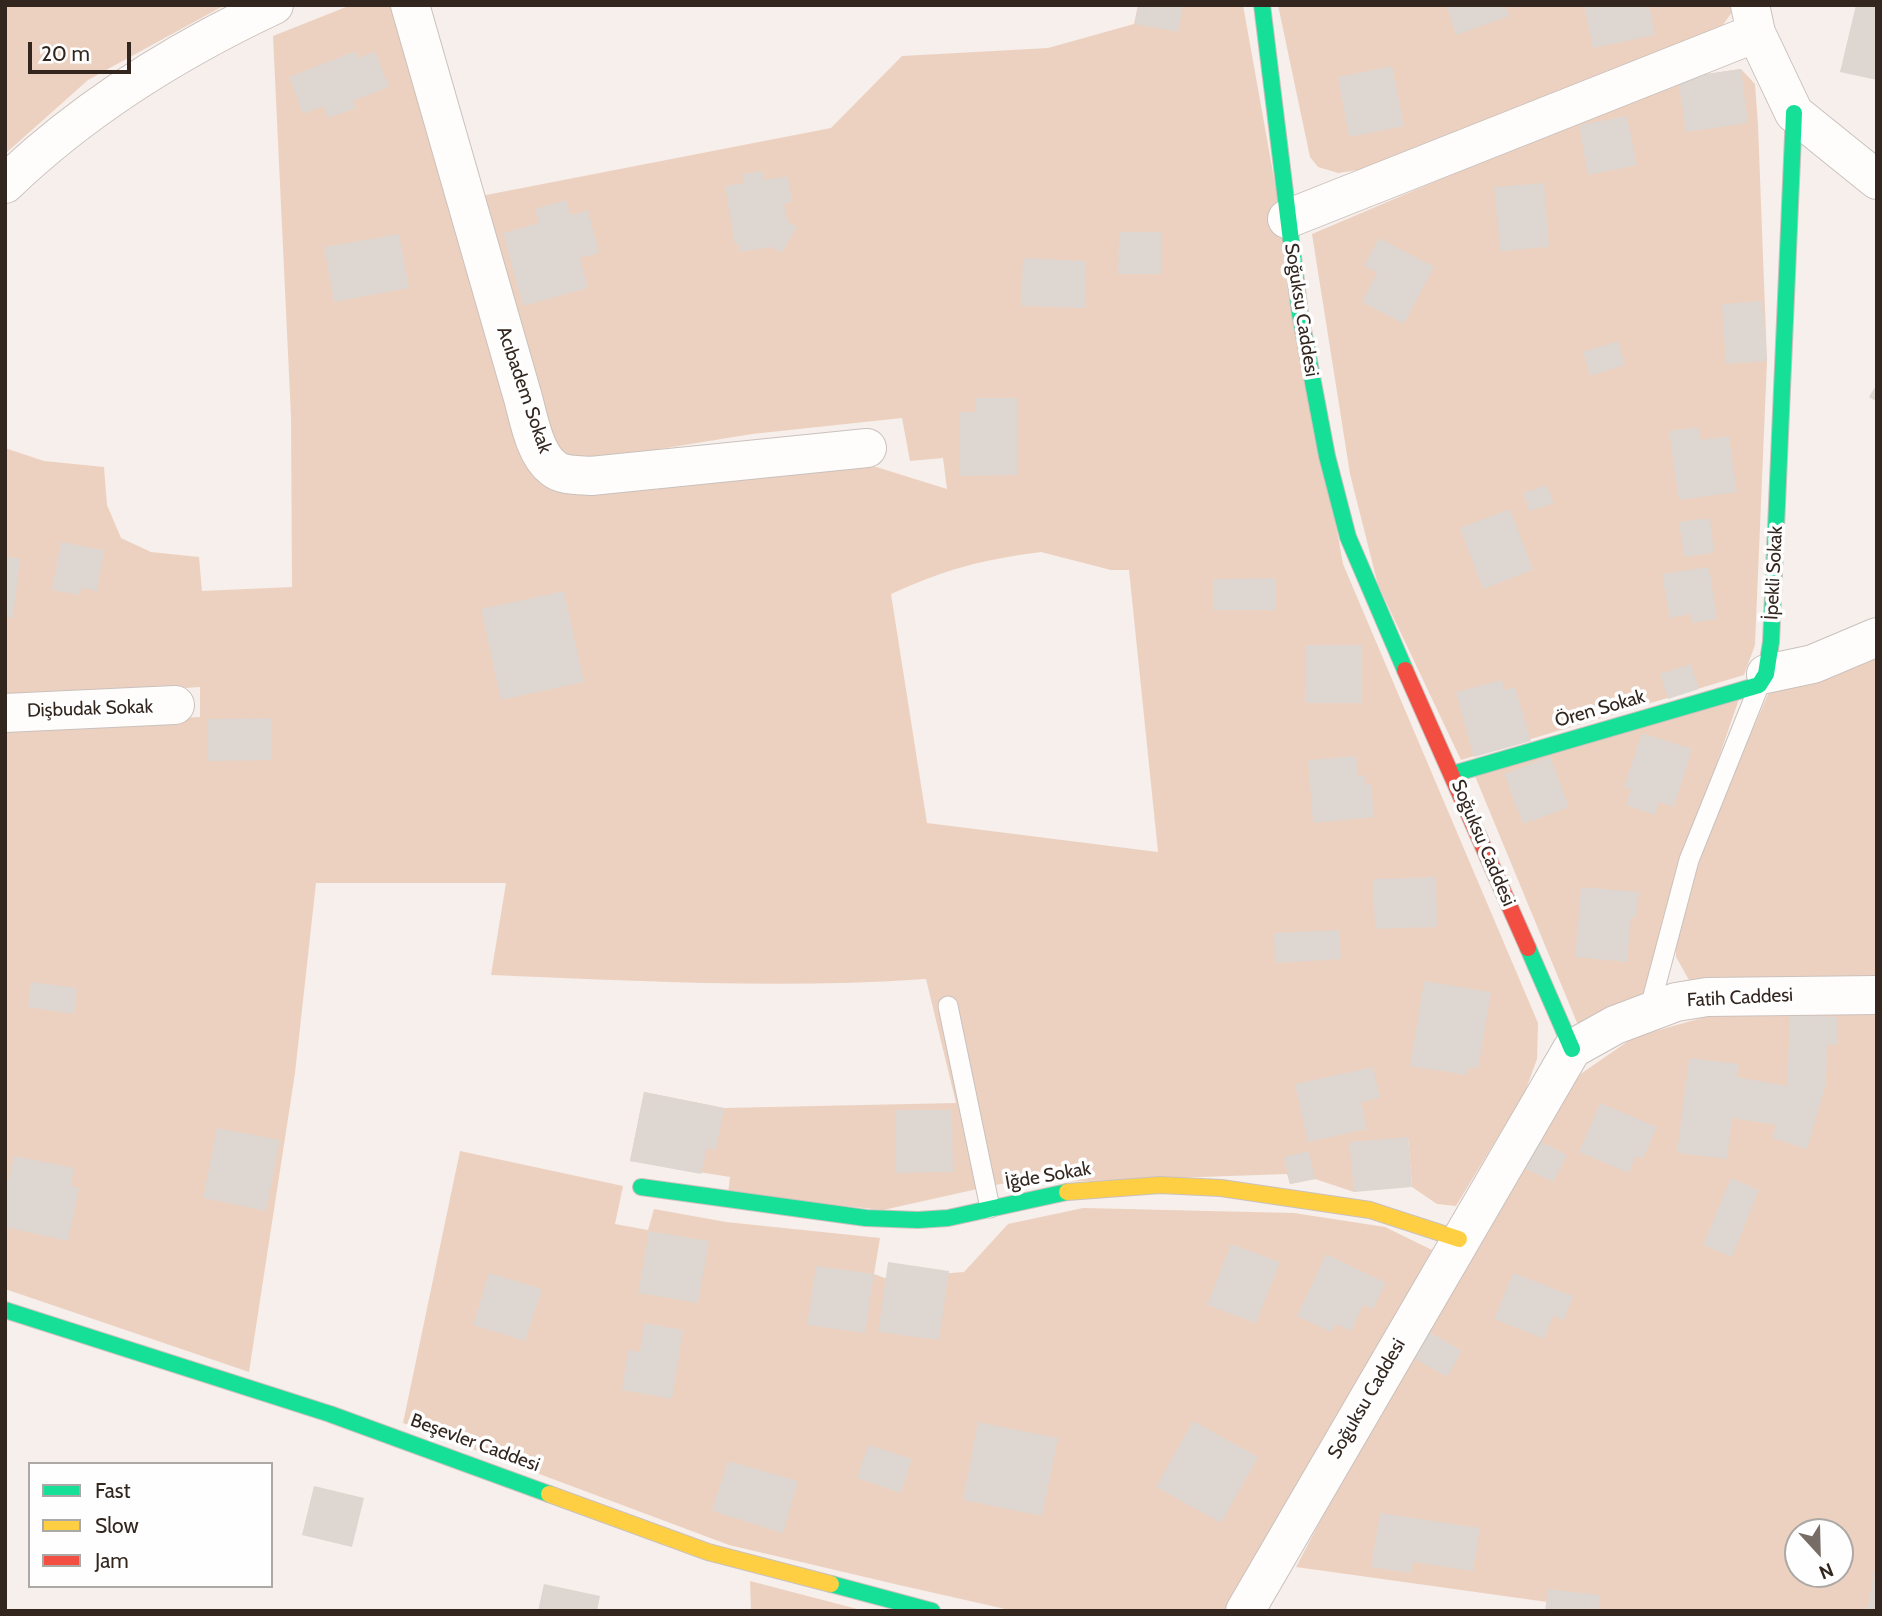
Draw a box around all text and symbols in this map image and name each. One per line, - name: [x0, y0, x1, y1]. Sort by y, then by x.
- scale bar: [32, 28, 135, 72]
- text: 20 m: [41, 41, 90, 66]
- street label: Soğuksu Caddesi: [1279, 241, 1323, 379]
- street label: Acıbadem Sokak: [492, 324, 556, 456]
- street label: İpekli Sokak: [1760, 525, 1788, 621]
- street label: Ören Sokak: [1552, 685, 1648, 733]
- street label: Dişbudak Sokak: [27, 695, 153, 723]
- street label: Soğuksu Caddesi: [1446, 776, 1520, 910]
- street label: Fatih Caddesi: [1686, 984, 1794, 1012]
- street label: İğde Sokak: [1003, 1157, 1093, 1195]
- street label: Soğuksu Caddesi: [1323, 1335, 1411, 1463]
- street label: Beşevler Caddesi: [407, 1409, 543, 1477]
- legend: [28, 1462, 273, 1588]
- text: Fast: [95, 1478, 131, 1503]
- text: Slow: [95, 1513, 139, 1538]
- north arrow: [1784, 1518, 1854, 1588]
- text: Jam: [95, 1548, 129, 1573]
- text: N: [1816, 1558, 1837, 1584]

